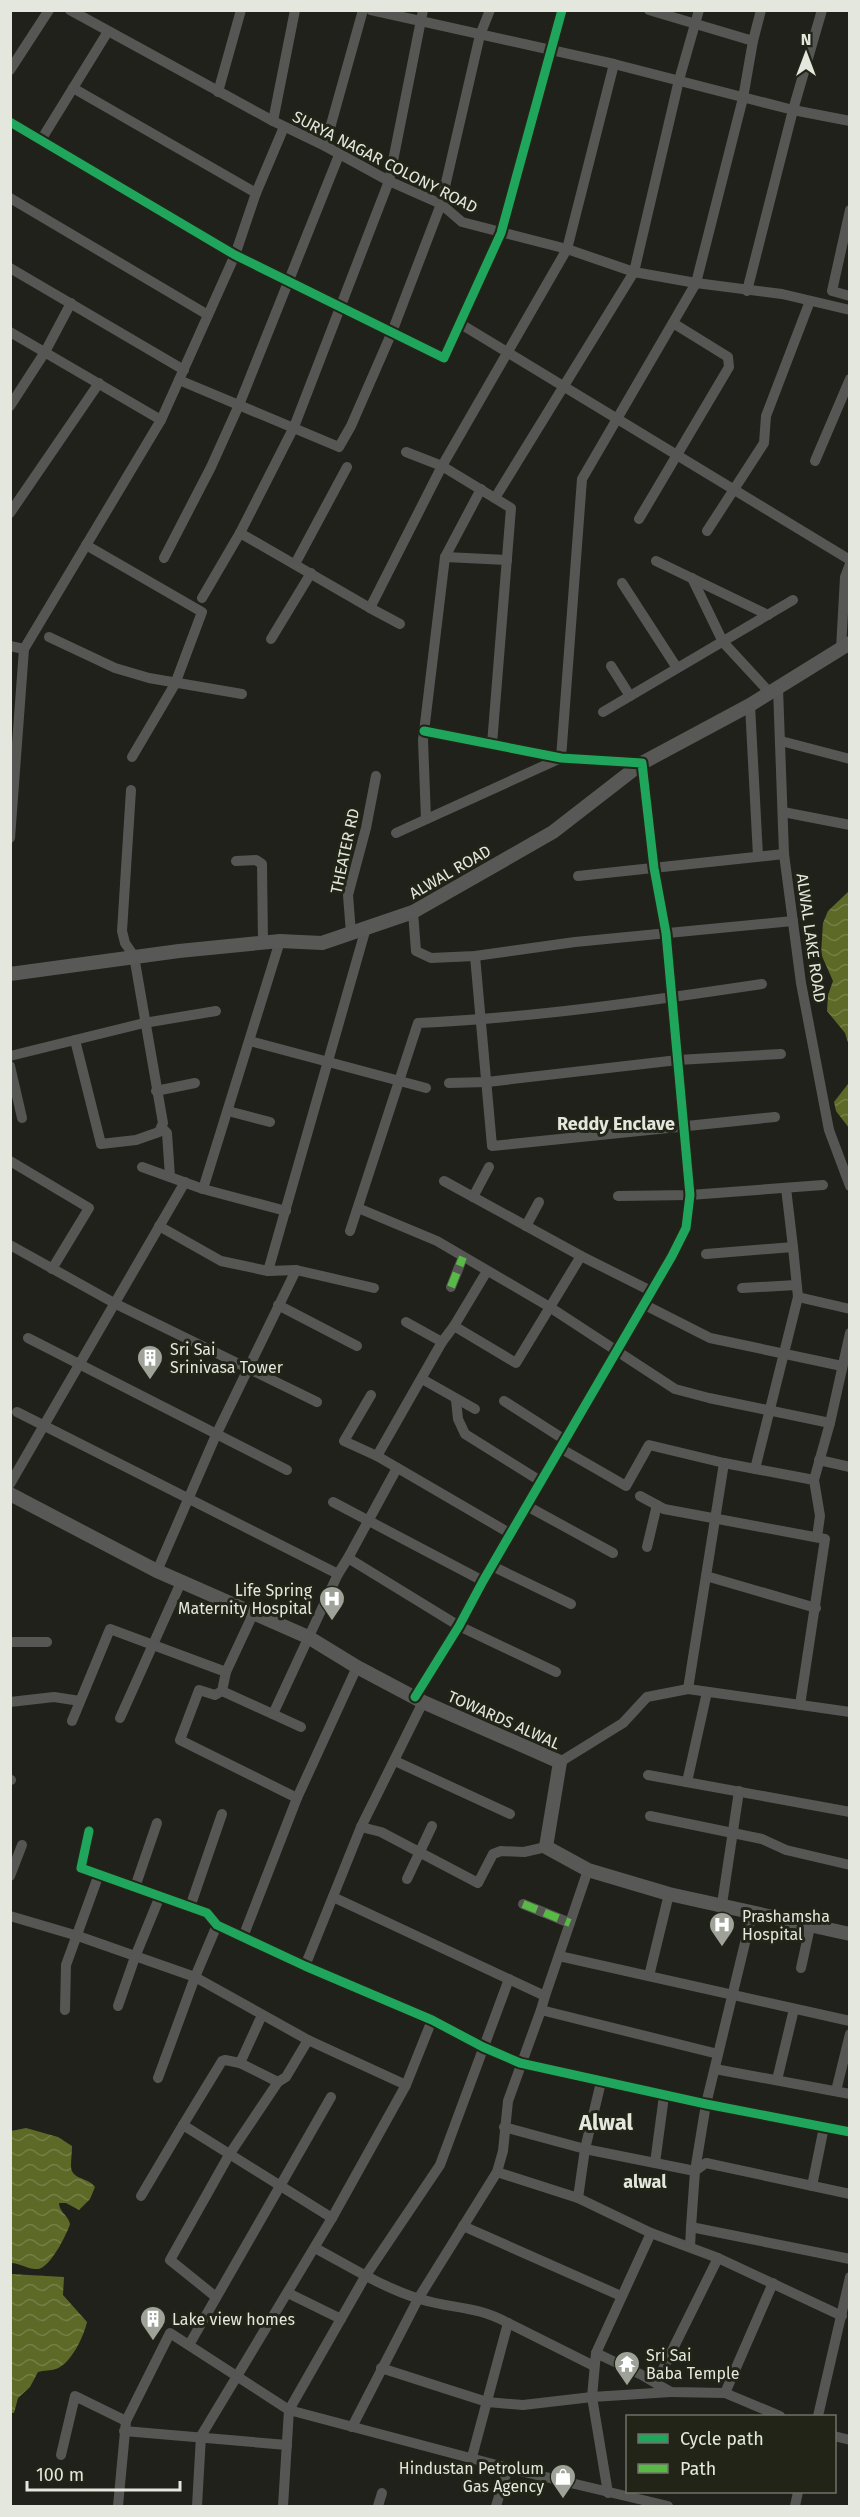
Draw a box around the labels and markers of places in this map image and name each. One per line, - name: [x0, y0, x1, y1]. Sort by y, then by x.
- place label: Sri Sai Srinivasa Tower: [170, 1340, 284, 1377]
- building icon: Sri Sai Srinivasa Tower: [135, 1343, 165, 1381]
- place label: Life Spring Maternity Hospital: [178, 1581, 313, 1618]
- hospital icon: Life Spring Maternity Hospital: [317, 1584, 347, 1622]
- place label: Prashamsha Hospital: [742, 1907, 830, 1944]
- hospital icon: Prashamsha Hospital: [707, 1910, 737, 1948]
- building icon: Lake view homes: [138, 2304, 168, 2342]
- place label: Lake view homes: [172, 2310, 295, 2329]
- place label: Sri Sai Baba Temple: [646, 2346, 739, 2383]
- temple icon: Sri Sai Baba Temple: [612, 2349, 642, 2387]
- place label: Hindustan Petrolum Gas Agency: [399, 2459, 544, 2496]
- shop icon: Hindustan Petrolum Gas Agency: [548, 2462, 578, 2500]

